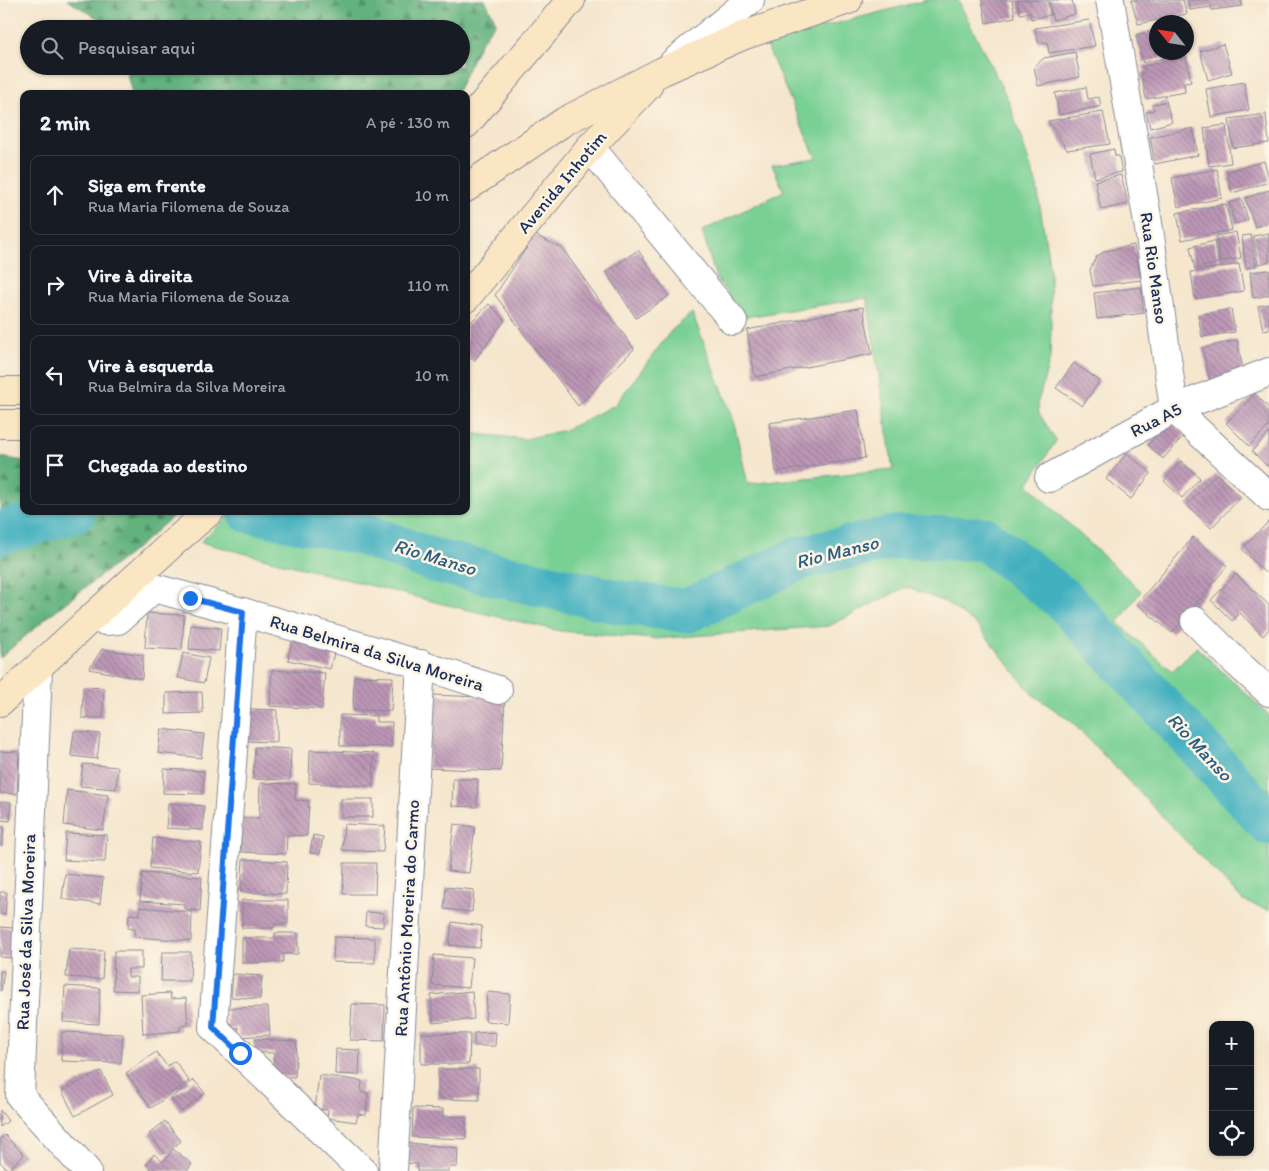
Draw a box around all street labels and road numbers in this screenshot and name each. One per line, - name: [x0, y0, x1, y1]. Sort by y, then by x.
- street label: Avenida Inhotim: [513, 126, 611, 238]
- street label: Rua Rio Manso: [1135, 211, 1173, 325]
- street label: Rua A5: [1127, 398, 1185, 442]
- street label: Rua Belmira da Silva Moreira: [267, 610, 487, 696]
- street label: Rua Antônio Moreira do Carmo: [390, 799, 424, 1037]
- street label: Rua José da Silva Moreira: [12, 833, 40, 1031]

